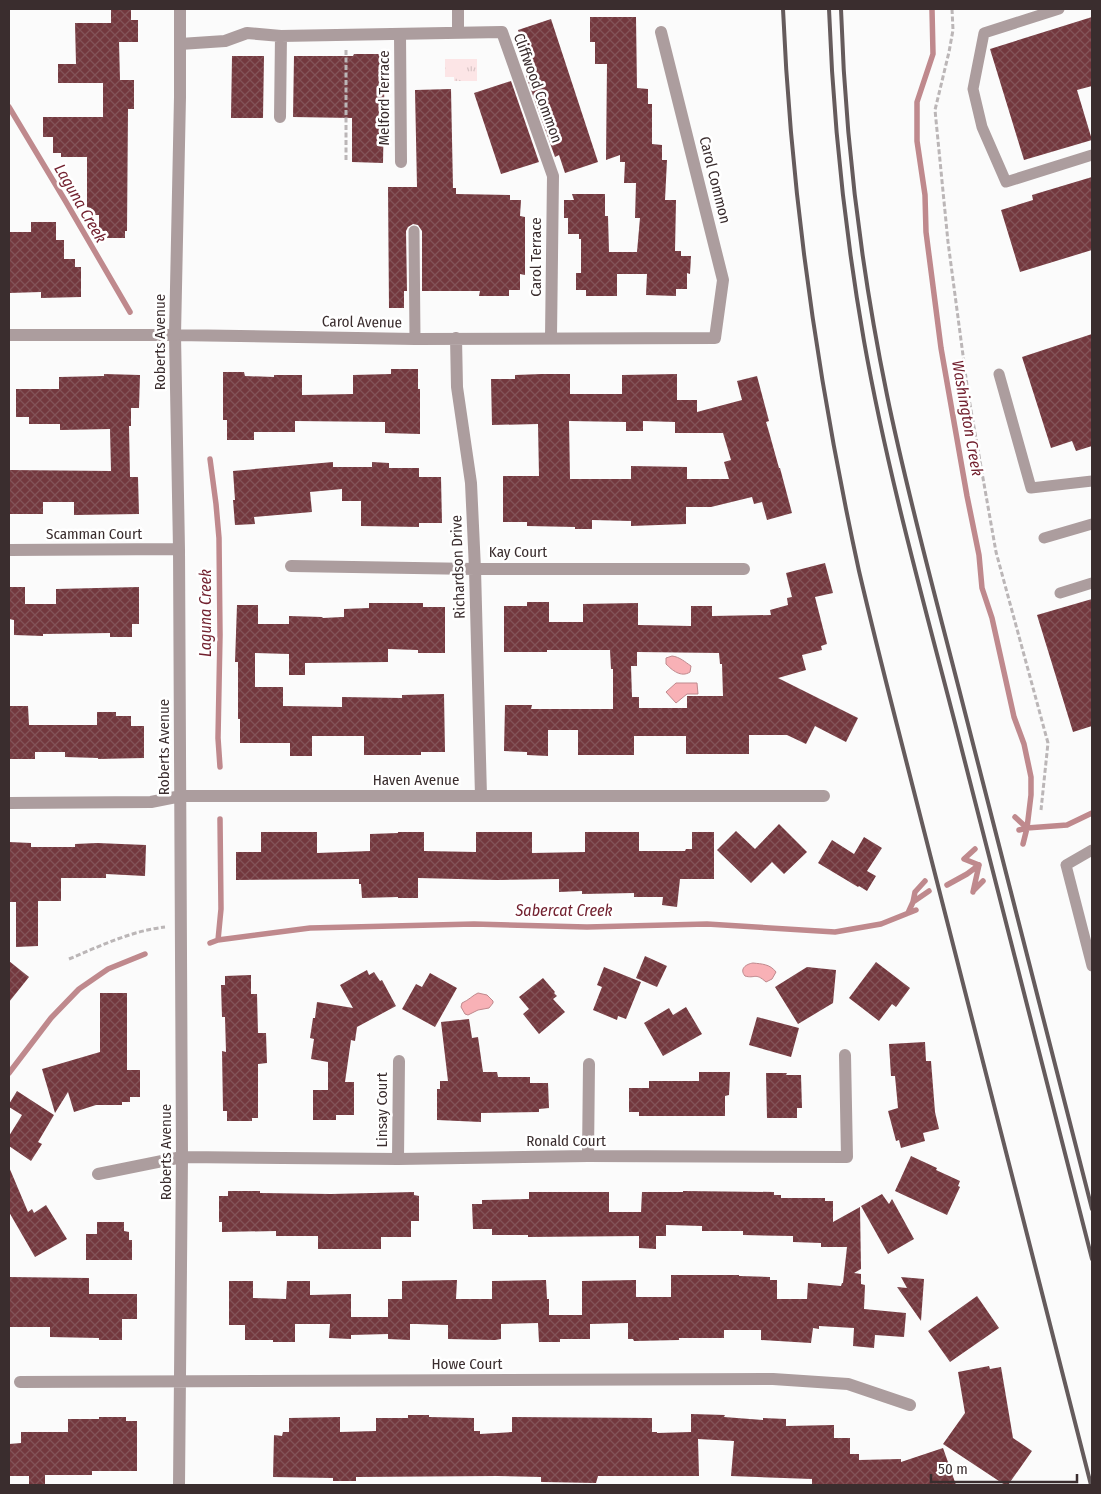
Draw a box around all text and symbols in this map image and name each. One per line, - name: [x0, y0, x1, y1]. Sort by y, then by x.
- street label: Cliffwood Common: [510, 31, 566, 145]
- street label: Melford Terrace: [375, 50, 393, 146]
- street label: Carol Common: [695, 135, 735, 225]
- water label: Laguna Creek: [50, 160, 111, 246]
- street label: Carol Terrace: [527, 217, 545, 297]
- street label: Roberts Avenue: [151, 294, 169, 390]
- street label: Carol Avenue: [322, 312, 402, 332]
- water label: Washington Creek: [948, 359, 987, 478]
- street label: Richardson Drive: [447, 515, 469, 619]
- street label: Scamman Court: [46, 525, 142, 543]
- street label: Kay Court: [489, 543, 547, 561]
- water label: Laguna Creek: [196, 569, 215, 657]
- street label: Roberts Avenue: [155, 699, 173, 795]
- street label: Haven Avenue: [373, 771, 459, 789]
- water label: Sabercat Creek: [515, 901, 613, 920]
- street label: Linsay Court: [373, 1072, 391, 1148]
- street label: Roberts Avenue: [157, 1104, 175, 1200]
- street label: Ronald Court: [526, 1132, 606, 1150]
- street label: Howe Court: [432, 1355, 503, 1373]
- scale bar: [931, 1452, 1077, 1484]
- text: 50 m: [938, 1460, 968, 1478]

